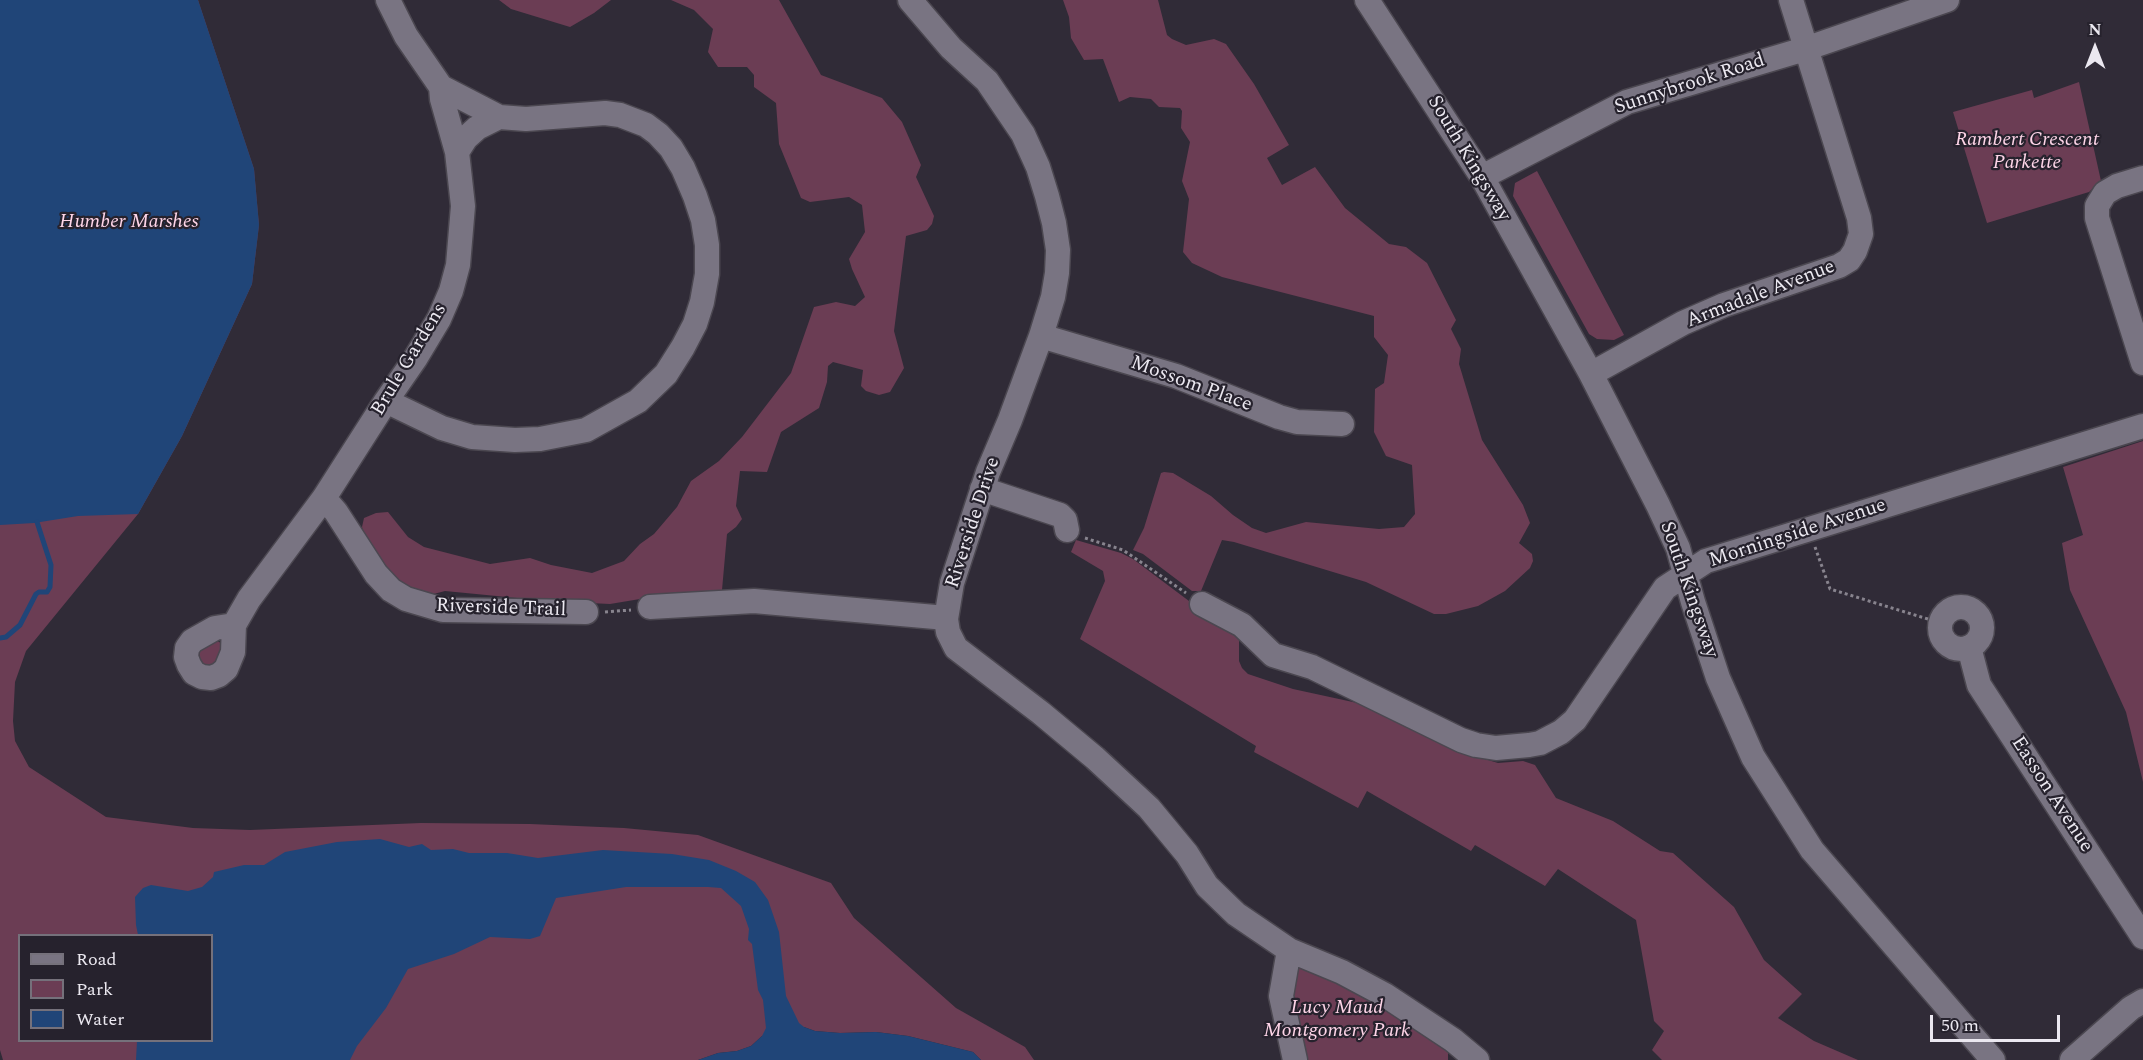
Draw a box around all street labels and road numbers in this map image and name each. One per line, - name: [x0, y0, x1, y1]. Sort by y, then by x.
- street label: Sunnybrook Road: [1612, 49, 1768, 121]
- street label: South Kingsway: [1421, 92, 1515, 226]
- street label: Armadale Avenue: [1683, 256, 1839, 334]
- street label: Brule Gardens: [367, 299, 453, 421]
- street label: Mossom Place: [1127, 352, 1255, 418]
- street label: Riverside Drive: [942, 454, 1006, 592]
- street label: Morningside Avenue: [1706, 494, 1890, 574]
- street label: South Kingsway: [1653, 519, 1723, 661]
- street label: Riverside Trail: [435, 595, 567, 623]
- street label: Easson Avenue: [2005, 733, 2097, 857]

